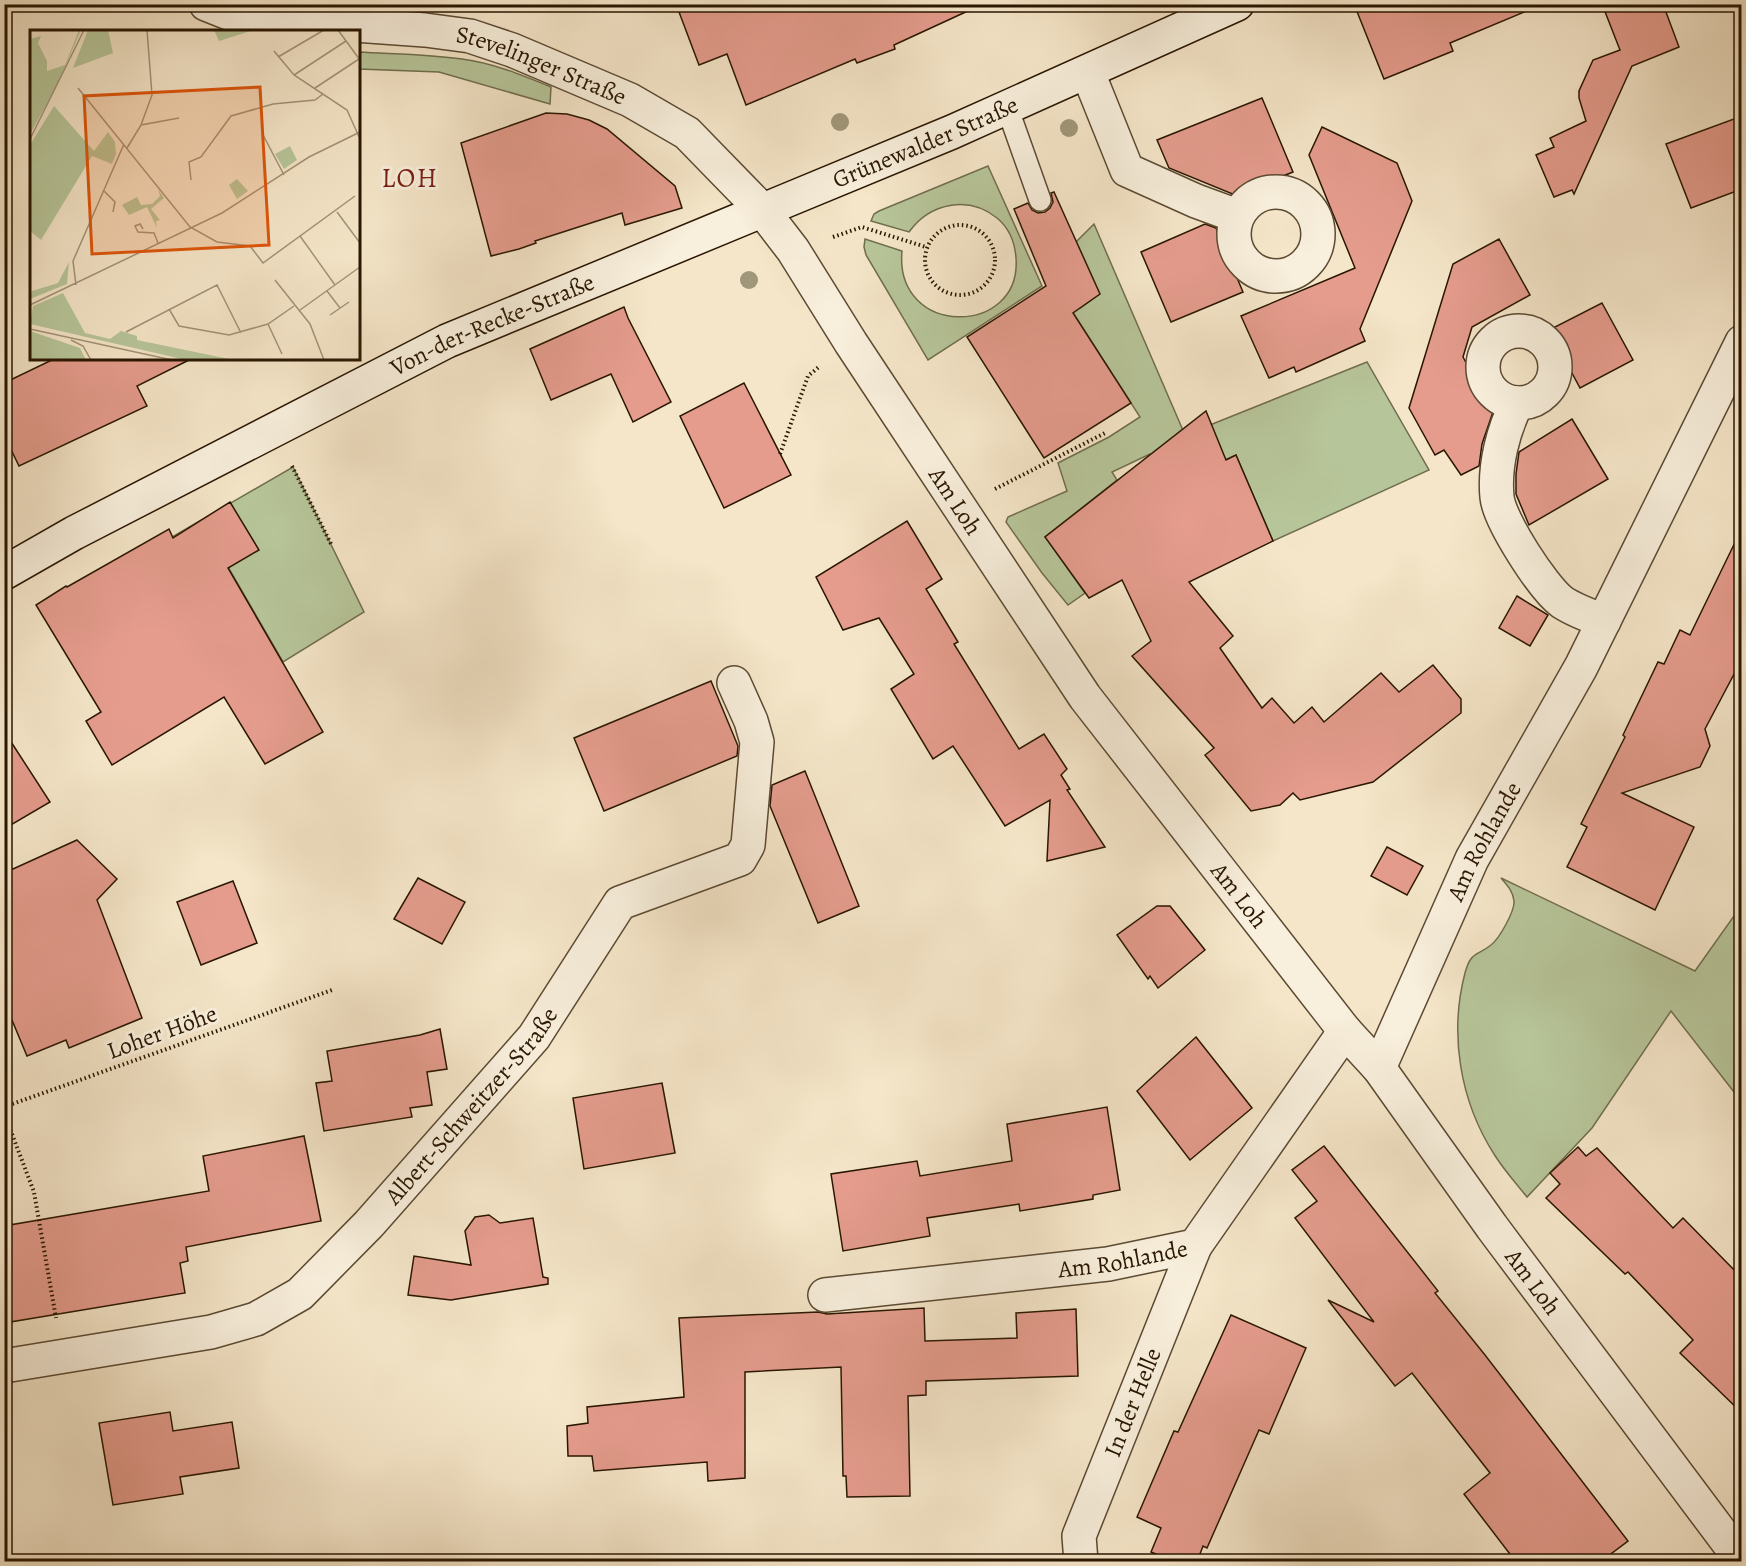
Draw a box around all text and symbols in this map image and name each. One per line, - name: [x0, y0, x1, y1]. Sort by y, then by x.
- street label: Stevelinger Straße: [454, 18, 631, 113]
- inset map: [30, 30, 360, 360]
- street label: Grünewalder Straße: [828, 88, 1023, 196]
- district label: LOH: [381, 160, 439, 196]
- street label: Von-der-Recke-Straße: [384, 266, 599, 384]
- street label: Am Loh: [921, 460, 990, 541]
- street label: Am Rohlande: [1439, 776, 1529, 907]
- street label: Am Loh: [1203, 855, 1275, 935]
- street label: Loher Höhe: [103, 997, 221, 1067]
- street label: Albert-Schweitzer-Straße: [377, 1001, 565, 1212]
- street label: Am Rohlande: [1055, 1232, 1190, 1285]
- street label: Am Loh: [1497, 1241, 1569, 1322]
- street label: In der Helle: [1096, 1343, 1169, 1462]

